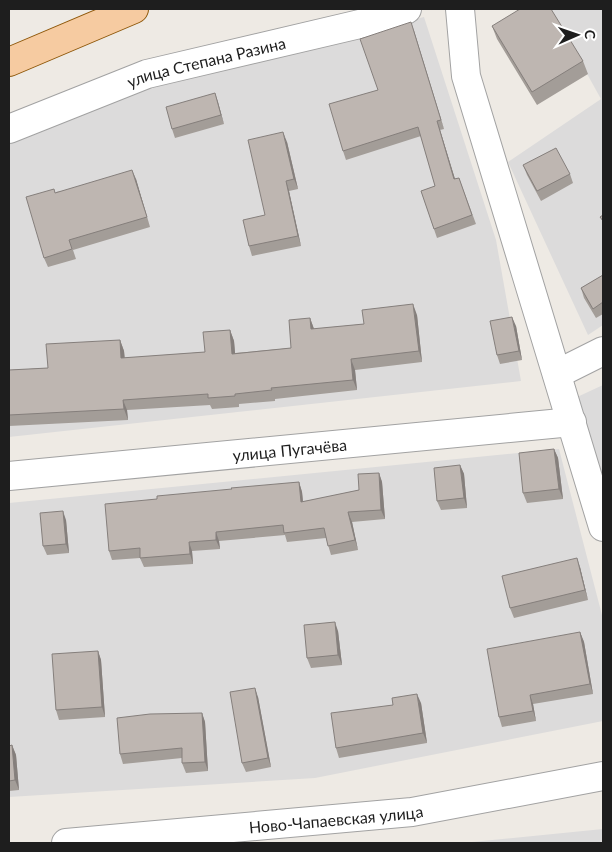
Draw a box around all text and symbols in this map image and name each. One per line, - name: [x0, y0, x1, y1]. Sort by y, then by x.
- north arrow: [552, 10, 602, 60]
- text: С: [582, 30, 599, 40]
- street label: улица Степана Разина: [124, 32, 287, 91]
- street label: улица Пугачёва: [232, 434, 348, 464]
- street label: Ново-Чапаевская улица: [248, 801, 425, 836]

